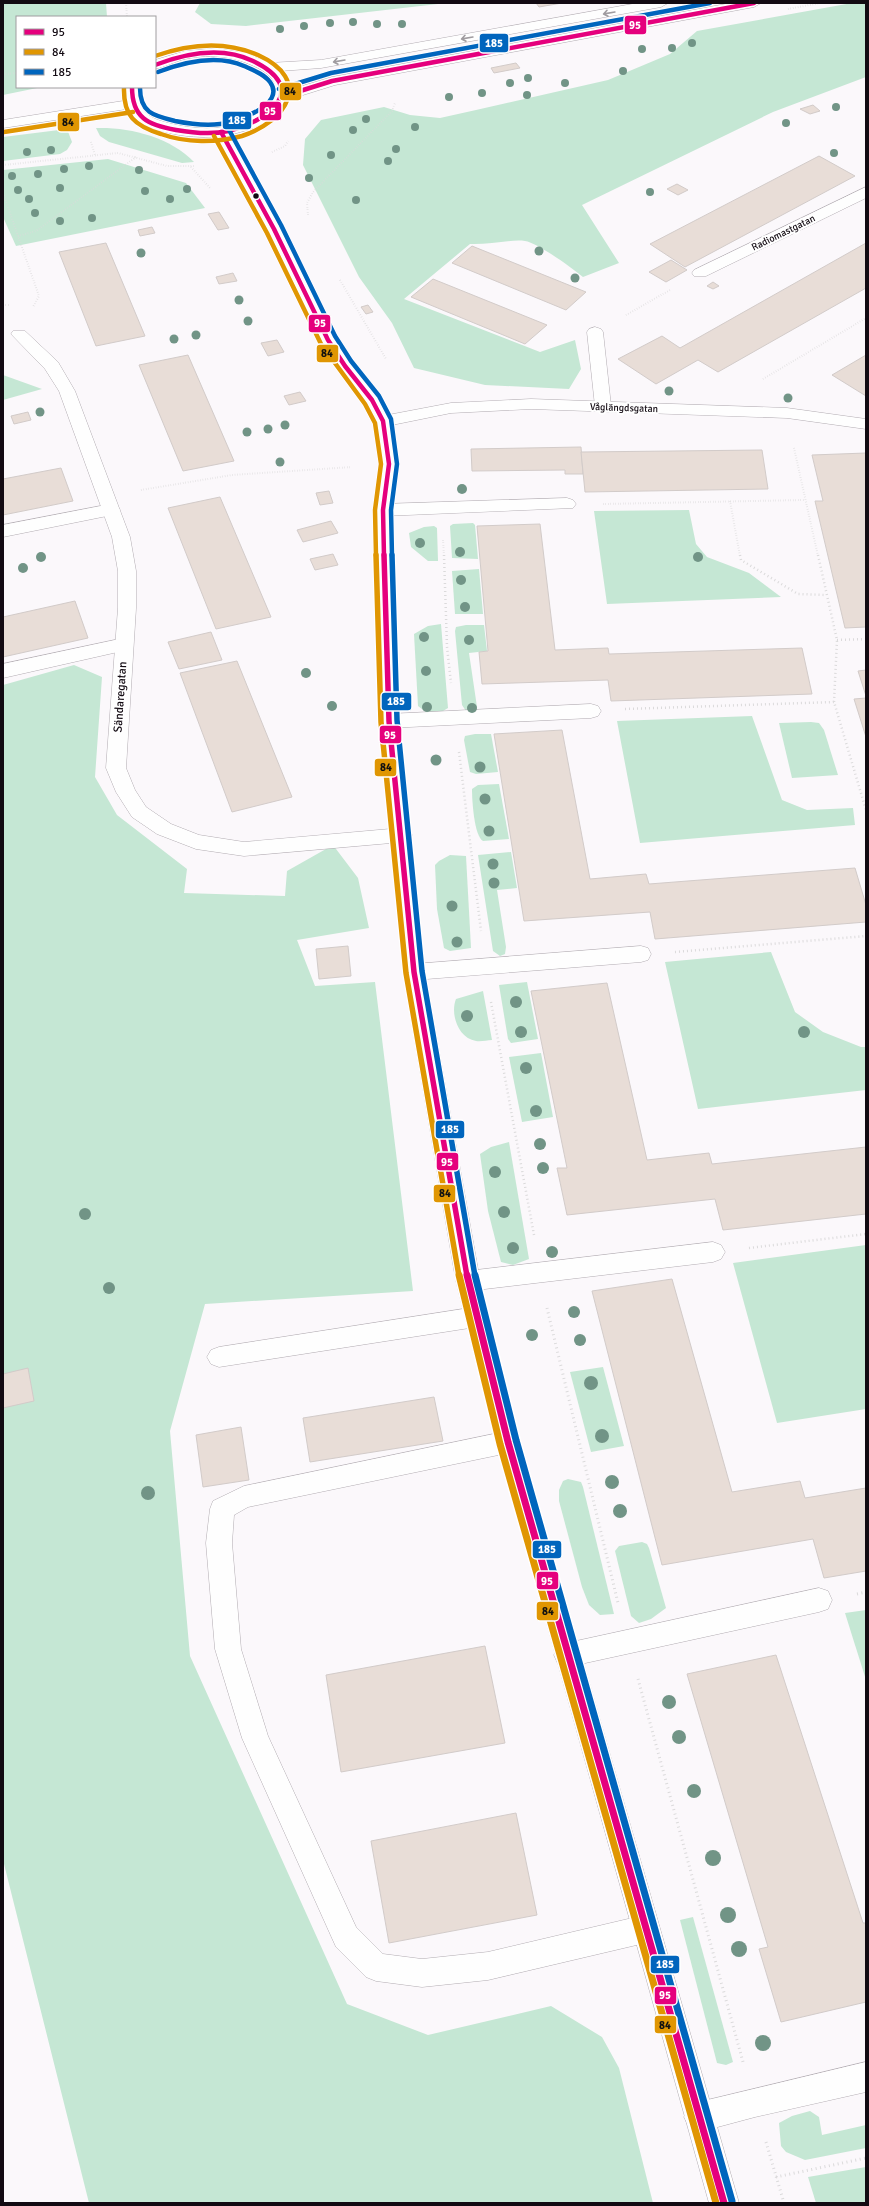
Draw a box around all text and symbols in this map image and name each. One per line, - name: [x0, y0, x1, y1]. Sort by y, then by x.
- one-way arrow: [602, 9, 615, 17]
- line badge: 95: [624, 15, 647, 35]
- legend: [16, 16, 156, 88]
- text: 95: [629, 19, 641, 32]
- text: 95: [52, 25, 65, 40]
- line badge: 185: [479, 33, 509, 53]
- one-way arrow: [461, 34, 474, 42]
- text: 185: [485, 37, 503, 50]
- text: 84: [52, 45, 65, 60]
- one-way arrow: [333, 57, 346, 65]
- text: 185: [52, 65, 71, 80]
- line badge: 84: [279, 82, 302, 101]
- text: 84: [284, 85, 296, 98]
- line badge: 95: [259, 101, 282, 121]
- text: 95: [264, 105, 276, 118]
- line badge: 185: [222, 111, 252, 130]
- line badge: 84: [57, 112, 80, 132]
- text: 185: [228, 114, 246, 127]
- text: 84: [62, 116, 74, 129]
- unlabelled marker: [251, 191, 261, 201]
- street label: Radiomastgatan: [750, 212, 817, 253]
- line badge: 95: [308, 314, 331, 333]
- text: 95: [314, 317, 326, 330]
- line badge: 84: [316, 344, 339, 363]
- text: 84: [321, 347, 333, 360]
- street label: Våglängdsgatan: [590, 401, 658, 415]
- street label: Sändaregatan: [111, 661, 130, 733]
- line badge: 185: [381, 692, 412, 711]
- text: 185: [387, 695, 405, 708]
- line badge: 95: [379, 725, 402, 744]
- text: 95: [384, 729, 396, 742]
- line badge: 84: [374, 758, 397, 777]
- text: 84: [380, 761, 392, 774]
- line badge: 185: [435, 1120, 465, 1139]
- text: 185: [441, 1123, 459, 1136]
- line badge: 95: [436, 1152, 459, 1171]
- text: 95: [441, 1156, 453, 1169]
- line badge: 84: [433, 1184, 456, 1203]
- text: 84: [439, 1187, 451, 1200]
- line badge: 185: [532, 1540, 562, 1559]
- text: 185: [538, 1543, 556, 1556]
- line badge: 95: [536, 1571, 559, 1590]
- text: 95: [541, 1575, 553, 1588]
- line badge: 84: [536, 1601, 559, 1621]
- text: 84: [542, 1605, 554, 1618]
- line badge: 185: [650, 1955, 680, 1974]
- text: 185: [656, 1958, 674, 1971]
- line badge: 95: [654, 1986, 677, 2005]
- text: 95: [659, 1989, 671, 2002]
- line badge: 84: [654, 2015, 677, 2034]
- text: 84: [659, 2019, 671, 2032]

